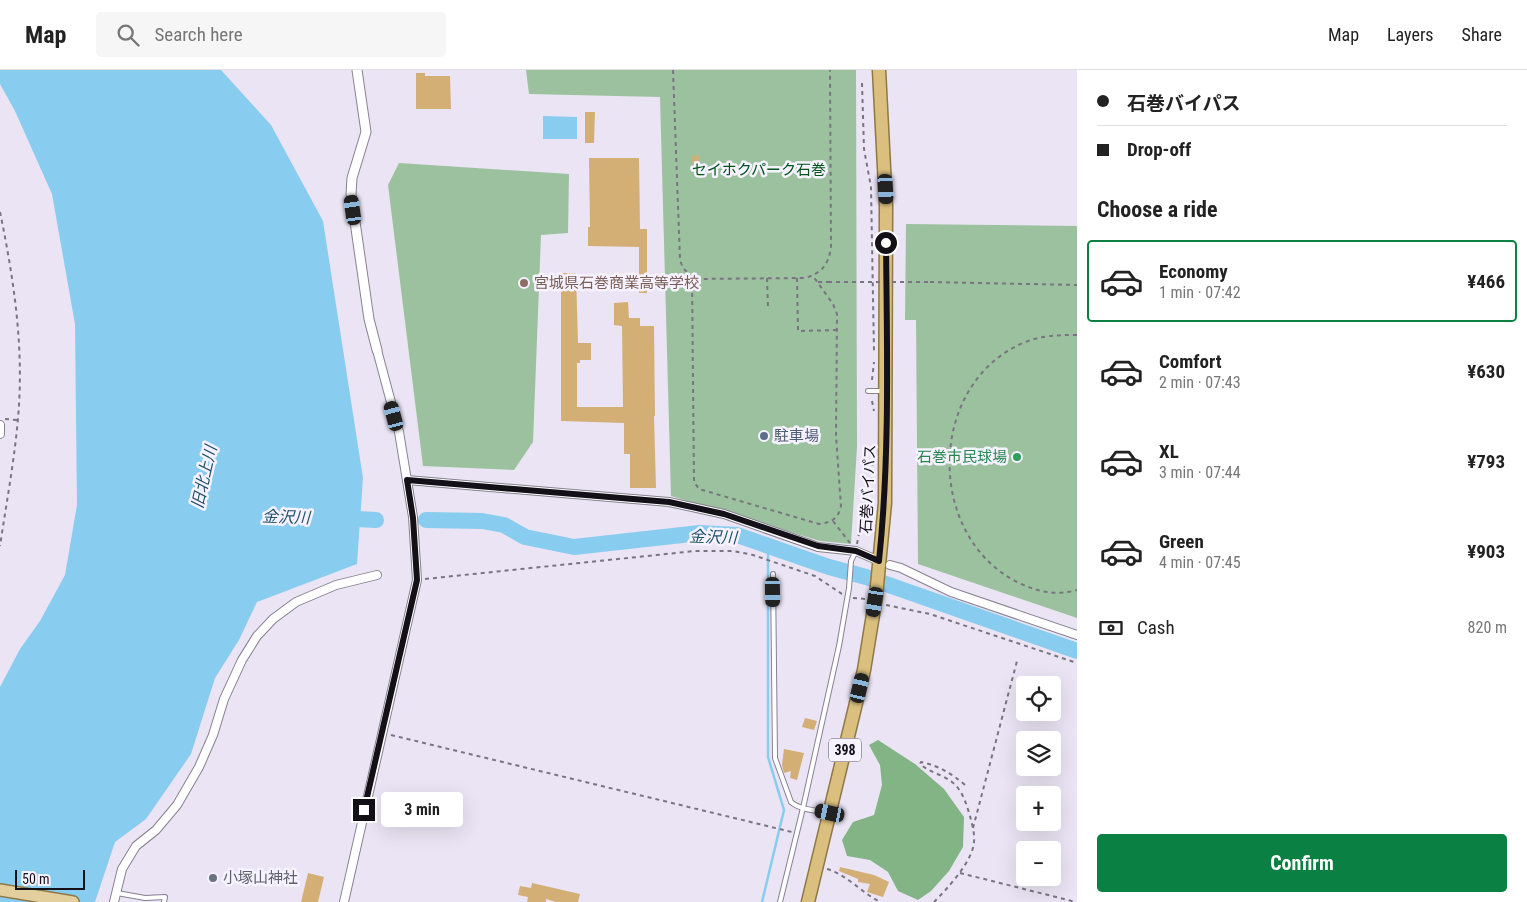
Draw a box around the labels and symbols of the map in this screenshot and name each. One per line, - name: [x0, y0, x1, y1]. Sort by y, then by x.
- park label: セイホクパーク石巻: [692, 161, 826, 179]
- car: [877, 174, 894, 204]
- car: [343, 194, 362, 226]
- route start: [875, 232, 897, 254]
- place label: 宮城県石巻商業高等学校: [534, 274, 699, 292]
- marker: 宮城県石巻商業高等学校: [518, 277, 530, 289]
- car: [382, 400, 405, 432]
- place label: 駐車場: [774, 427, 819, 445]
- marker: 駐車場: [758, 430, 770, 442]
- water label: 旧北上川: [188, 442, 221, 510]
- street label: 石巻バイパス: [857, 444, 879, 534]
- place label: 石巻市民球場: [917, 448, 1007, 466]
- marker: 石巻市民球場: [1011, 451, 1023, 463]
- water label: 金沢川: [262, 507, 312, 527]
- water label: 金沢川: [689, 527, 739, 547]
- car: [765, 577, 780, 607]
- car: [865, 586, 884, 618]
- car: [849, 672, 870, 704]
- road number: 398: [829, 738, 861, 762]
- callout: 3 min: [382, 792, 464, 828]
- route end: [353, 799, 375, 821]
- car: [813, 803, 846, 823]
- scale bar: [15, 867, 85, 890]
- place label: 小塚山神社: [223, 869, 298, 887]
- marker: 小塚山神社: [207, 872, 219, 884]

